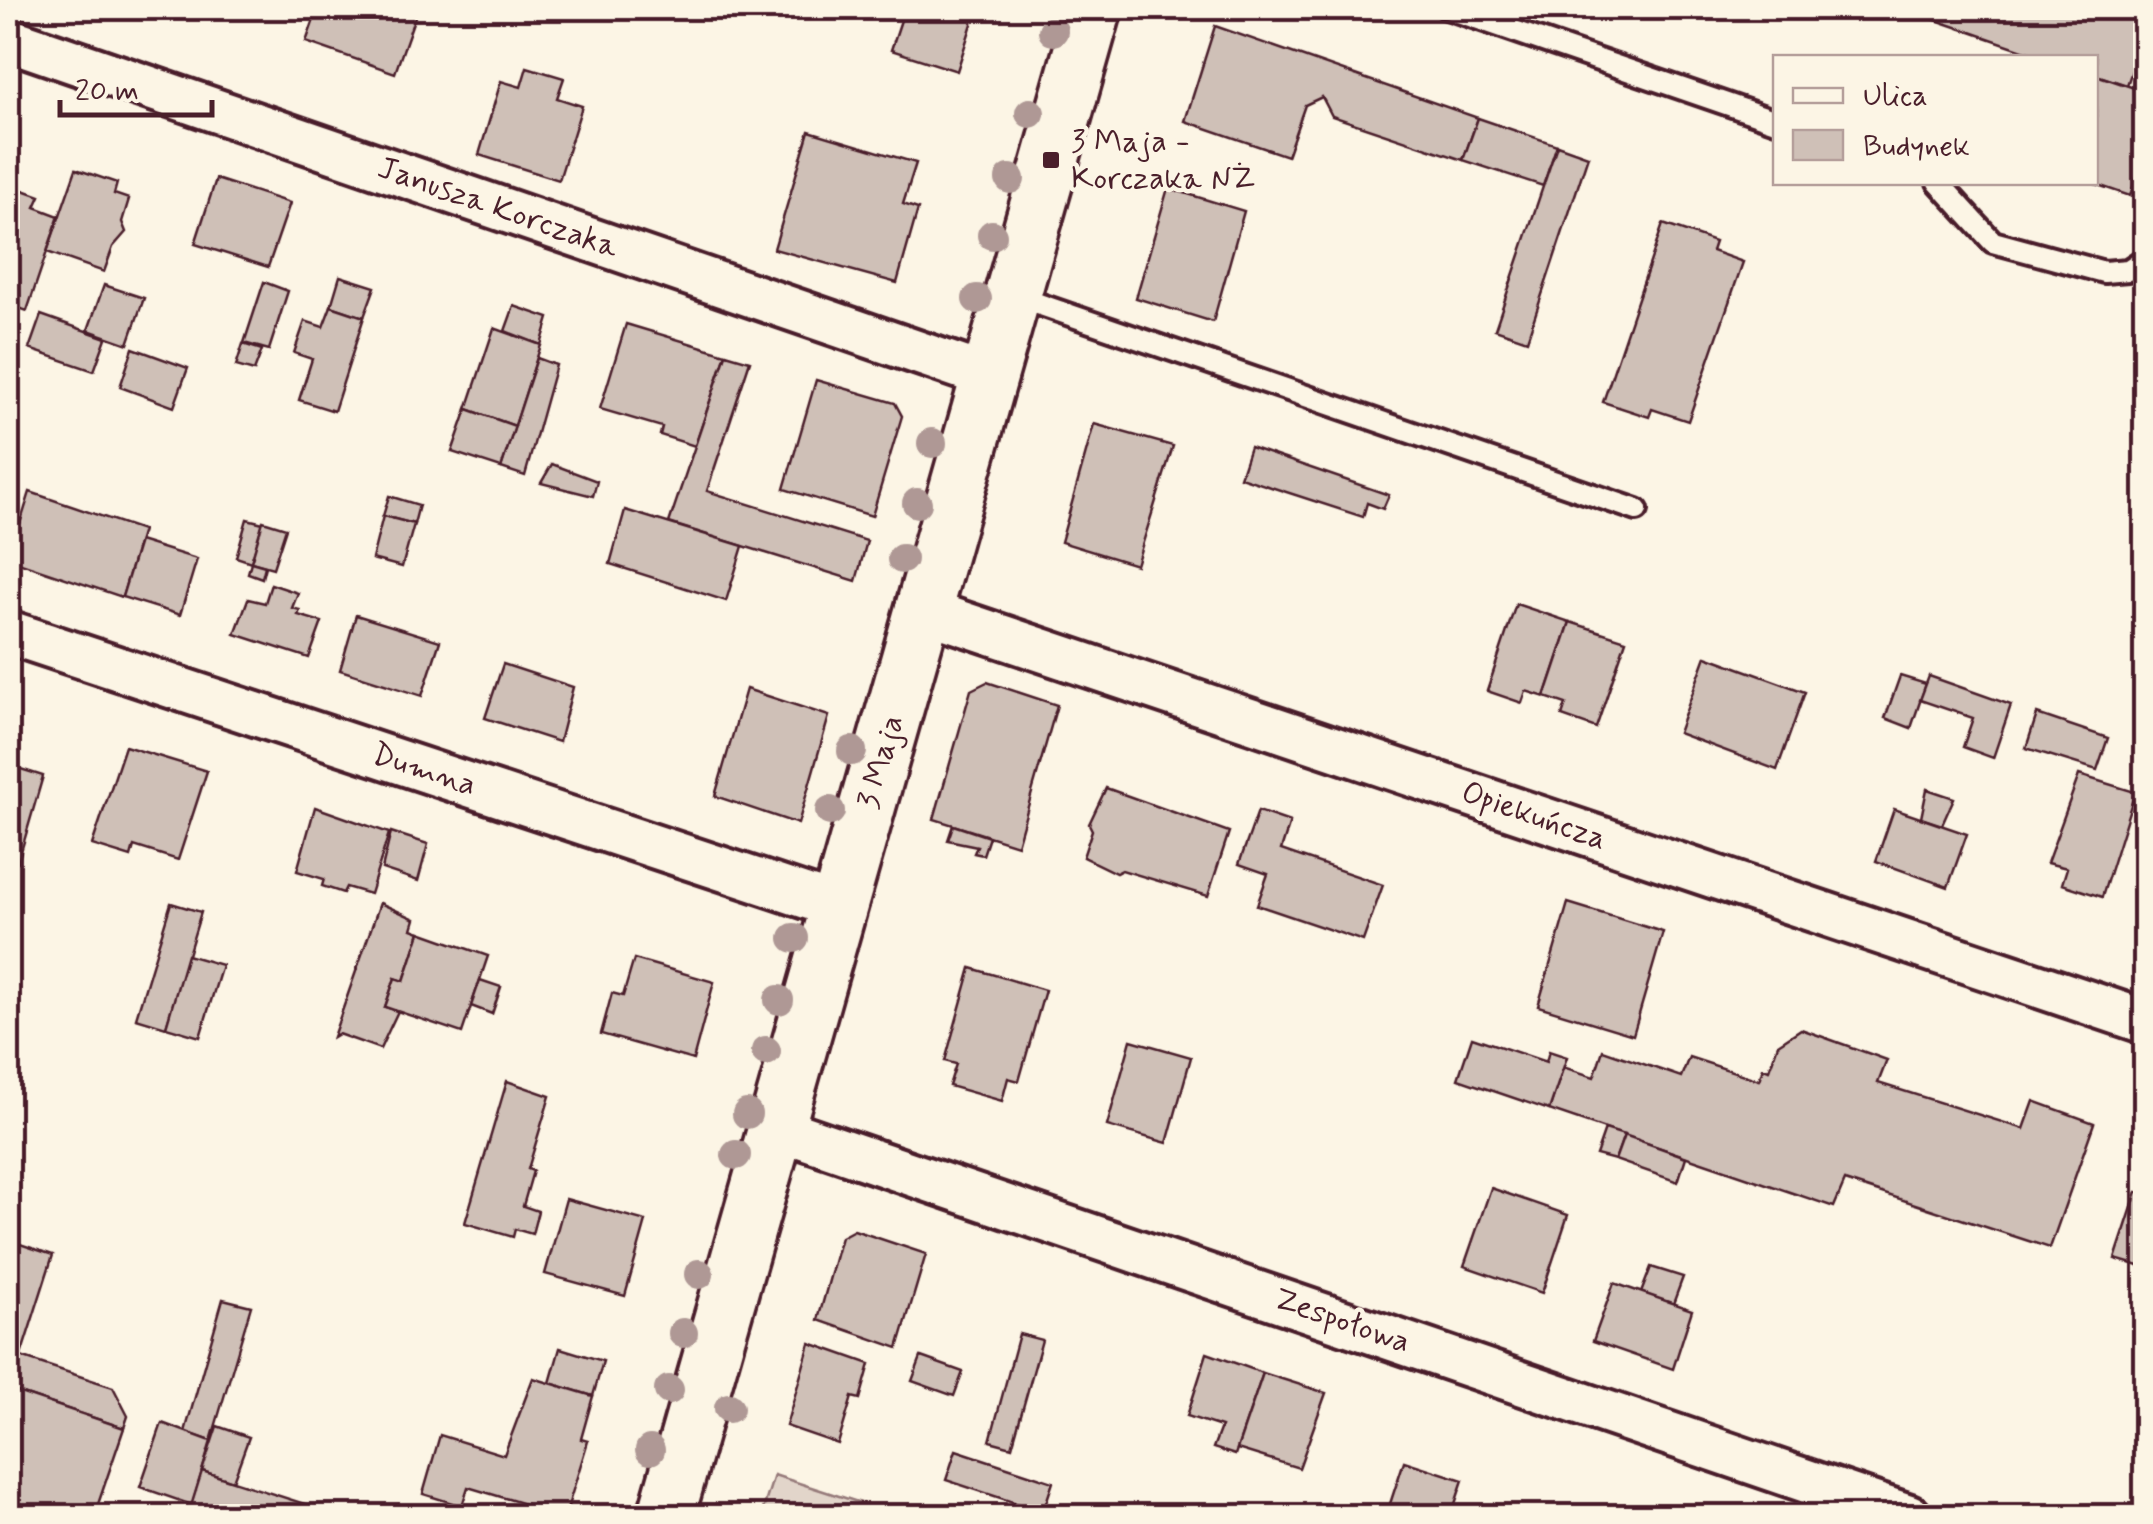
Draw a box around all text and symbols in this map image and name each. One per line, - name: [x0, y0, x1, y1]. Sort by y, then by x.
- scale bar: [60, 55, 212, 117]
- legend: [1773, 55, 2098, 185]
- text: 20 m: [75, 72, 139, 111]
- text: Ulica: [1863, 77, 1928, 116]
- place label: 3 Maja - Korczaka NŻ: [1071, 121, 1255, 200]
- text: Budynek: [1863, 127, 1970, 166]
- street label: Janusza Korczaka: [372, 147, 625, 269]
- marker: 3 Maja - Korczaka NŻ: [1040, 149, 1062, 171]
- street label: 3 Maja: [848, 710, 914, 814]
- street label: Dumna: [367, 733, 481, 807]
- street label: Opiekuńcza: [1456, 772, 1612, 860]
- street label: Zespołowa: [1269, 1278, 1415, 1364]

